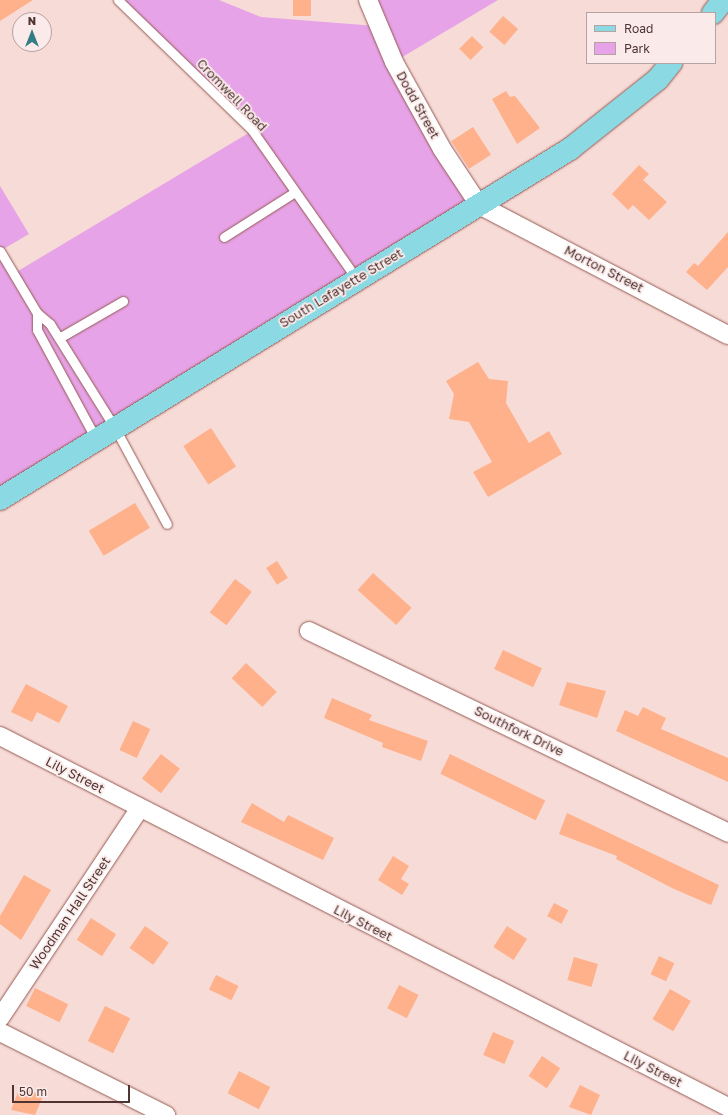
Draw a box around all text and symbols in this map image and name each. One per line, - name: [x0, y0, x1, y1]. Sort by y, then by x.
- north arrow: [12, 12, 52, 52]
- legend: [586, 12, 716, 64]
- text: N: [28, 14, 36, 27]
- text: Road: [624, 21, 653, 36]
- text: Park: [624, 41, 650, 56]
- street label: Cromwell Road: [194, 56, 270, 134]
- street label: Dodd Street: [393, 69, 443, 141]
- street label: Morton Street: [562, 242, 646, 296]
- street label: South Lafayette Street: [277, 245, 405, 331]
- street label: Southfork Drive: [472, 703, 566, 759]
- street label: Lily Street: [43, 754, 107, 796]
- street label: Woodman Hall Street: [26, 854, 114, 972]
- street label: Lily Street: [331, 902, 395, 944]
- street label: Lily Street: [621, 1048, 685, 1090]
- scale bar: [14, 1077, 132, 1103]
- text: 50 m: [19, 1084, 47, 1099]

